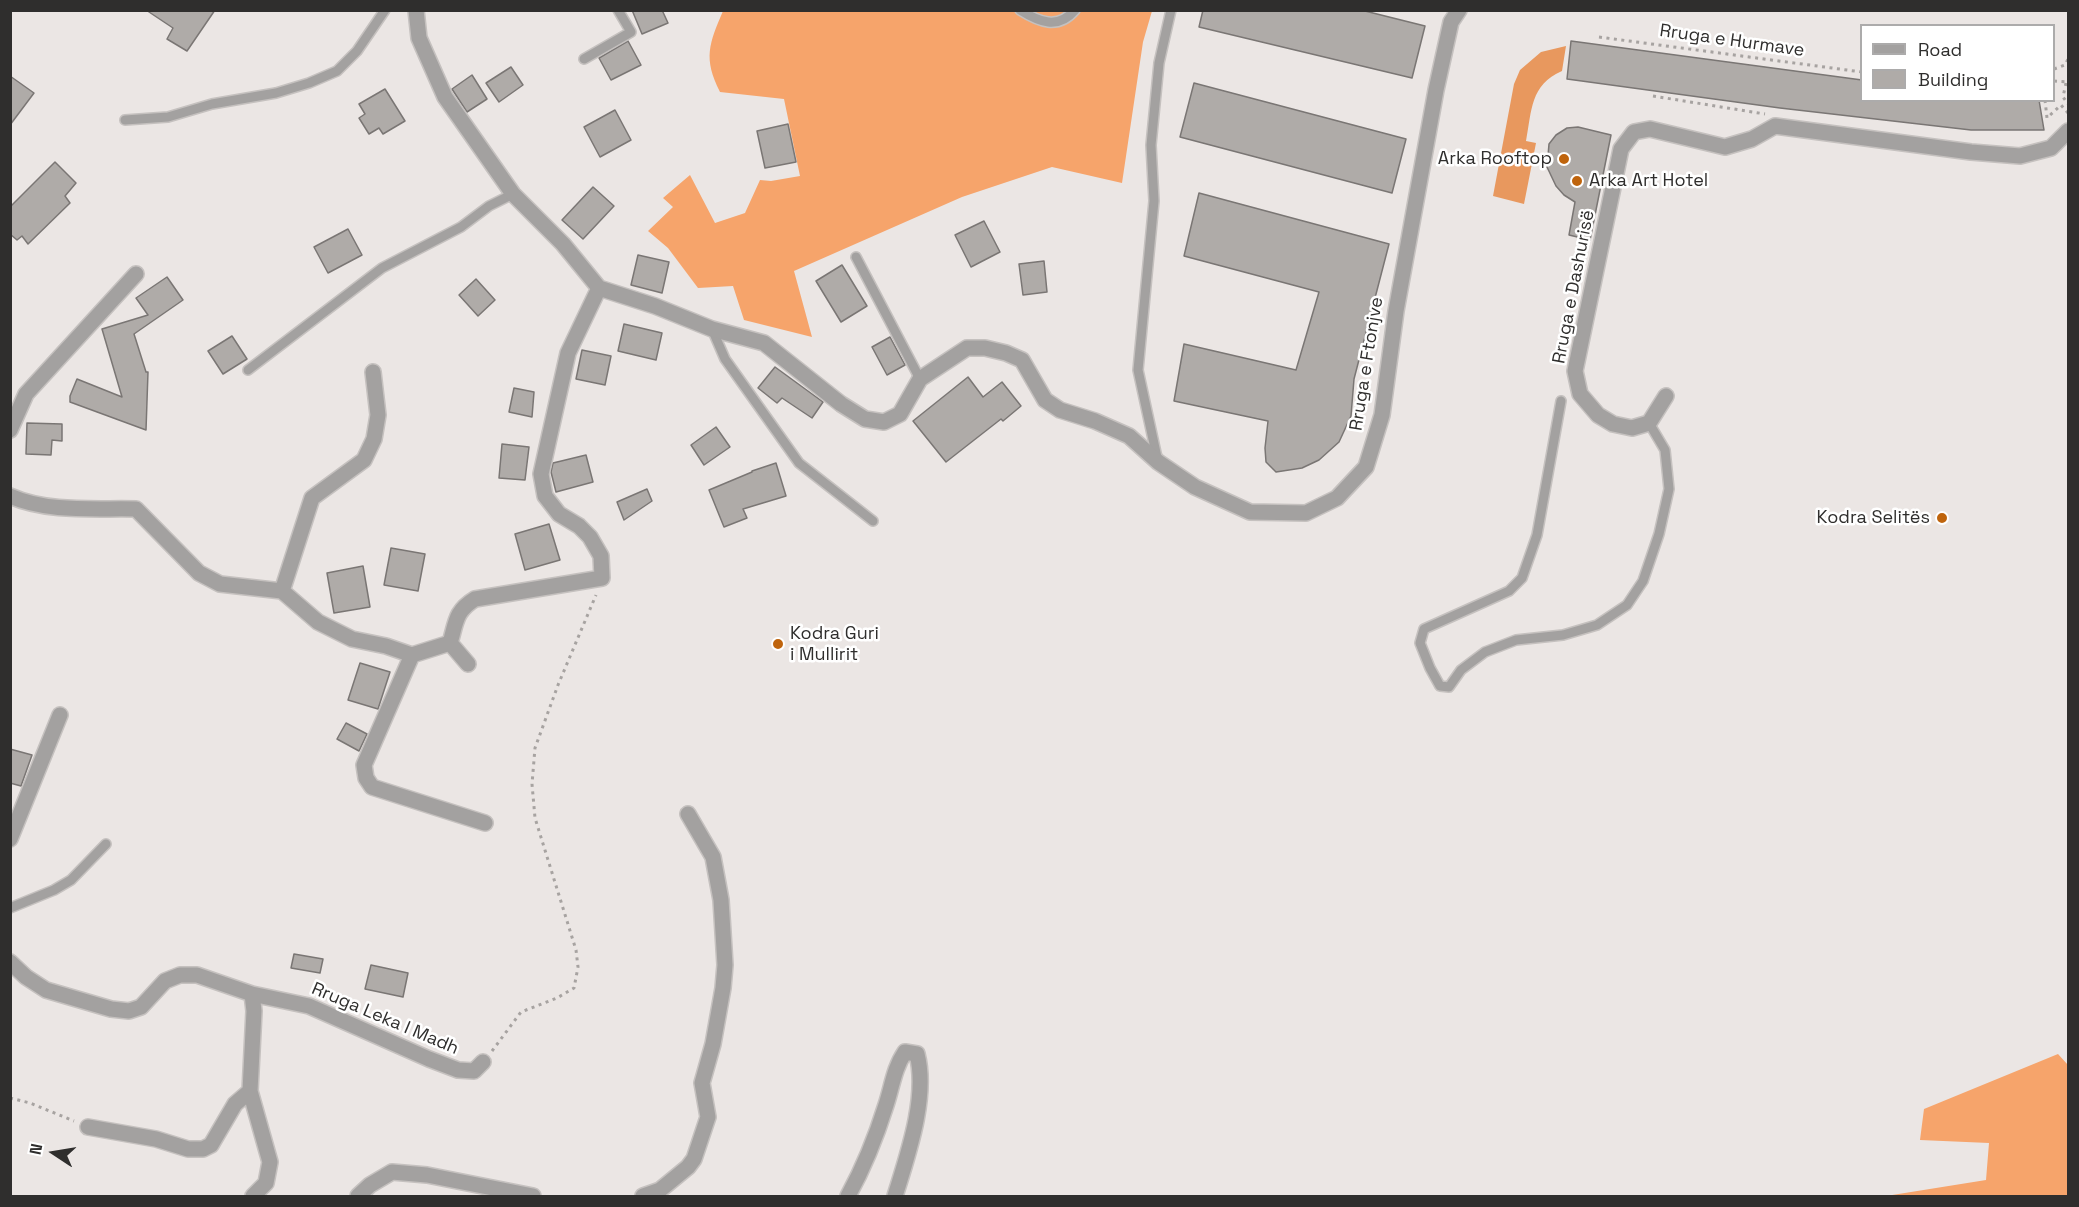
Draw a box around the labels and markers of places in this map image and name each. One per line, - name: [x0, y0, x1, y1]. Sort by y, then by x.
- place label: Arka Rooftop: [1438, 148, 1552, 170]
- marker: Arka Rooftop: [1557, 152, 1571, 166]
- place label: Arka Art Hotel: [1589, 170, 1708, 192]
- marker: Arka Art Hotel: [1570, 174, 1584, 188]
- place label: Kodra Selitës: [1817, 507, 1930, 529]
- marker: Kodra Selitës: [1935, 511, 1949, 525]
- place label: Kodra Guri i Mullirit: [790, 623, 879, 666]
- marker: Kodra Guri i Mullirit: [771, 637, 785, 651]

